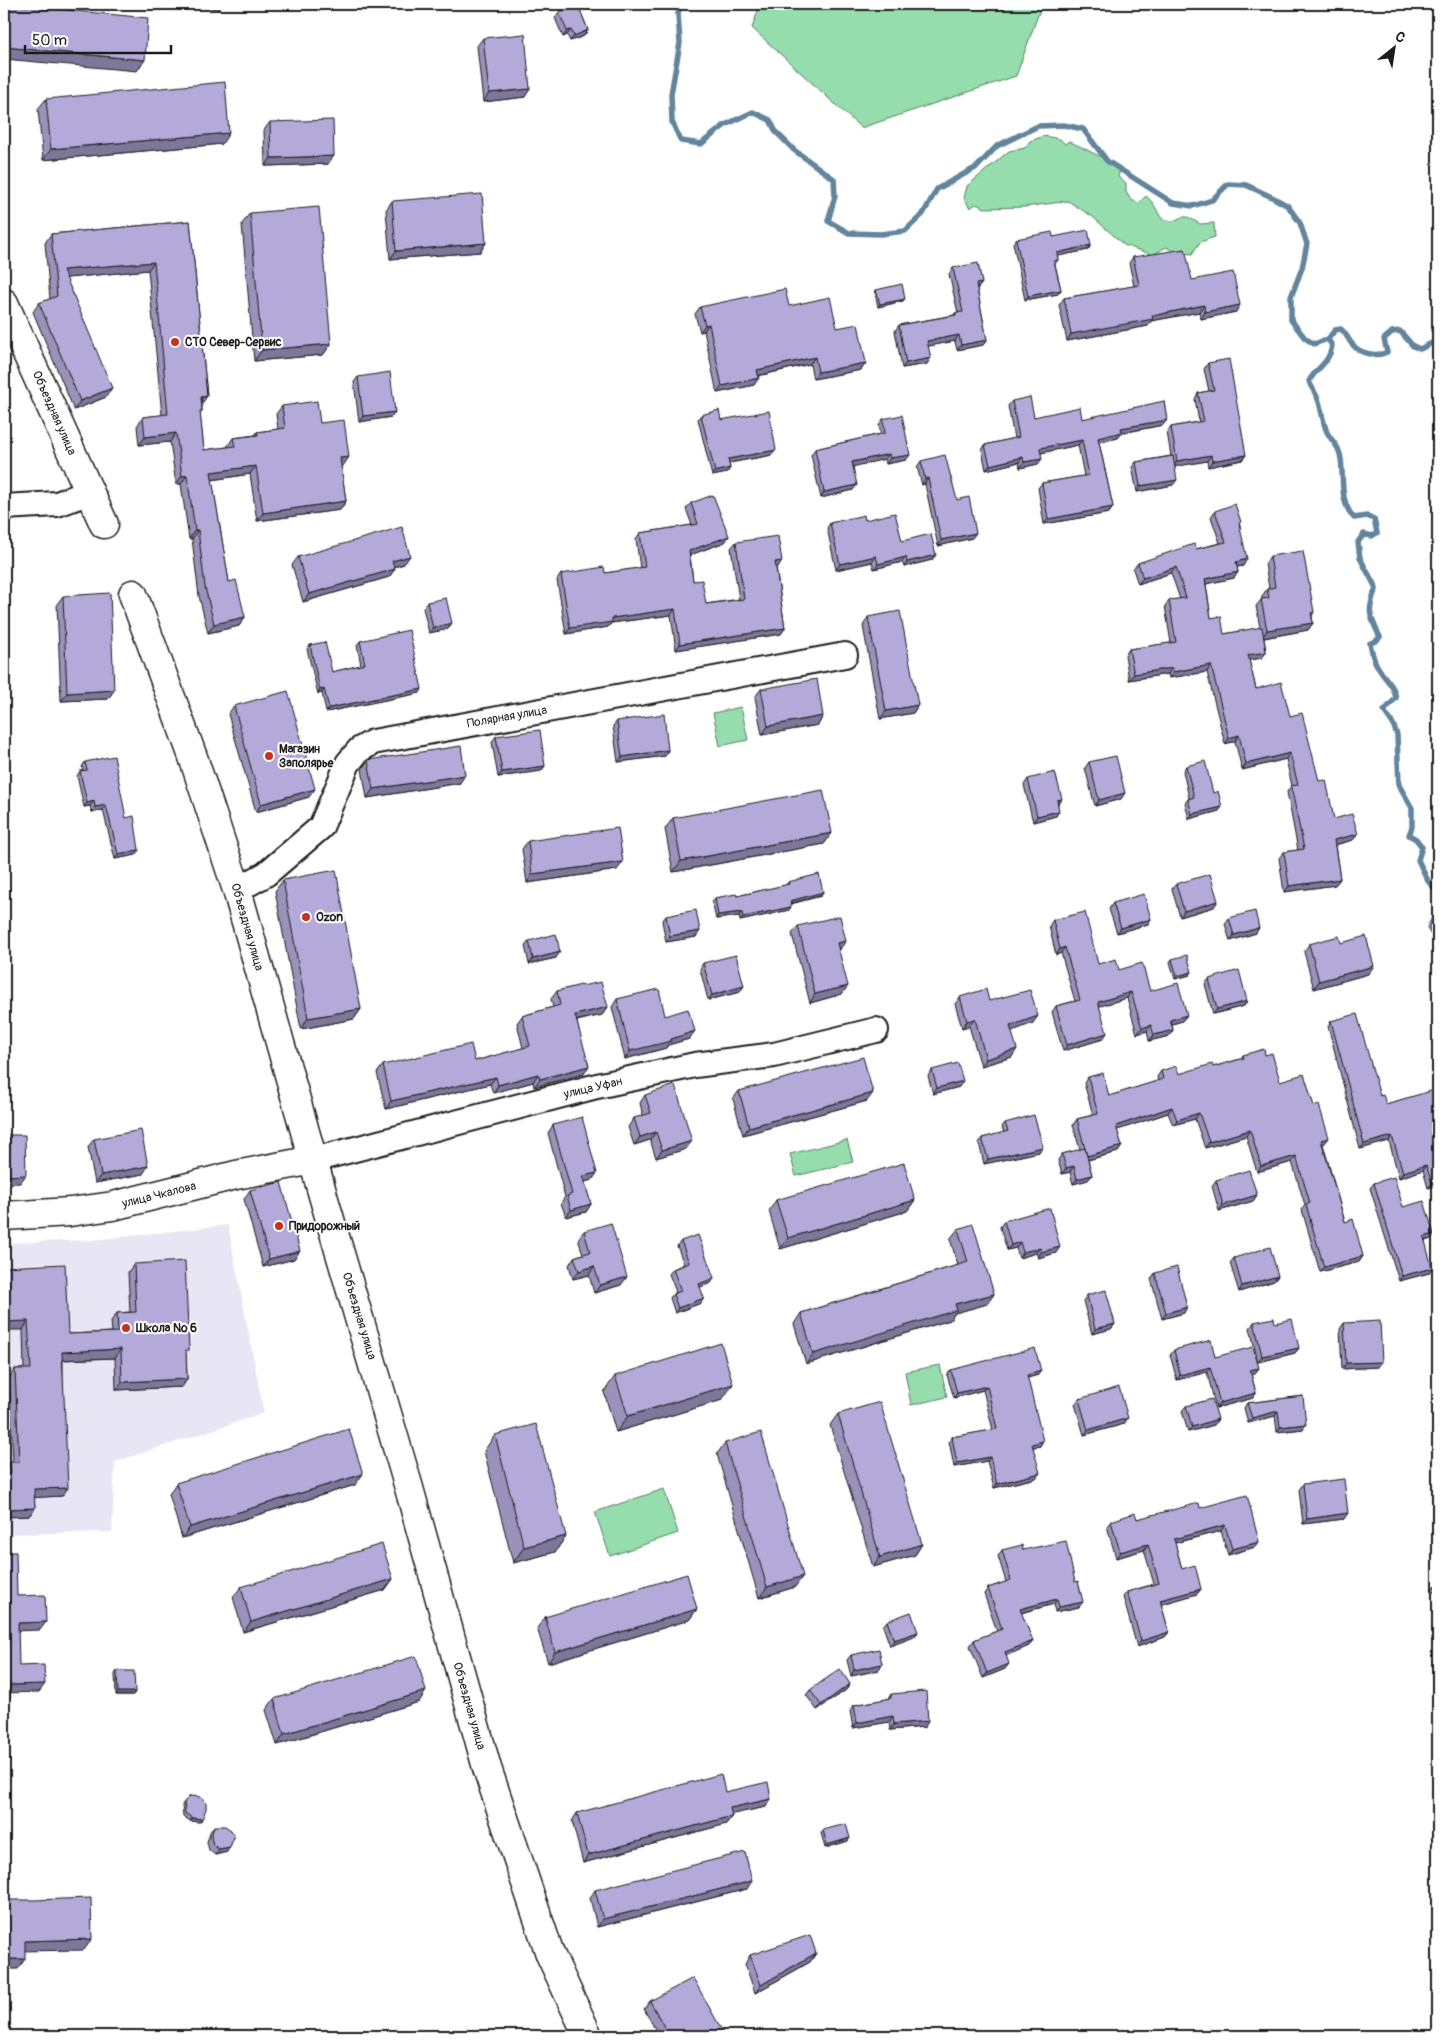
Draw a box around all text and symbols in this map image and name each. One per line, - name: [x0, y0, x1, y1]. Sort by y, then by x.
- scale bar: [25, 22, 171, 54]
- north arrow: [1370, 22, 1420, 72]
- text: С: [1392, 28, 1409, 47]
- text: 50 m: [32, 31, 67, 50]
- place label: СТО Север-Сервис: [185, 335, 282, 350]
- marker: СТО Север-Сервис: [169, 336, 181, 348]
- street label: Объездная улица: [29, 369, 79, 458]
- street label: Полярная улица: [466, 703, 549, 731]
- place label: Магазин Заполярье: [279, 742, 334, 771]
- marker: Магазин Заполярье: [263, 750, 275, 762]
- street label: Объездная улица: [227, 881, 267, 973]
- place label: Ozon: [316, 910, 343, 925]
- marker: Ozon: [300, 911, 312, 923]
- street label: улица Уфан: [561, 1074, 624, 1102]
- street label: улица Чкалова: [119, 1178, 198, 1212]
- place label: Придорожный: [289, 1219, 360, 1234]
- marker: Придорожный: [273, 1220, 285, 1232]
- street label: Объездная улица: [339, 1271, 380, 1362]
- place label: Школа № 6: [135, 1321, 197, 1336]
- marker: Школа № 6: [120, 1322, 132, 1334]
- street label: Объездная улица: [449, 1660, 489, 1752]

